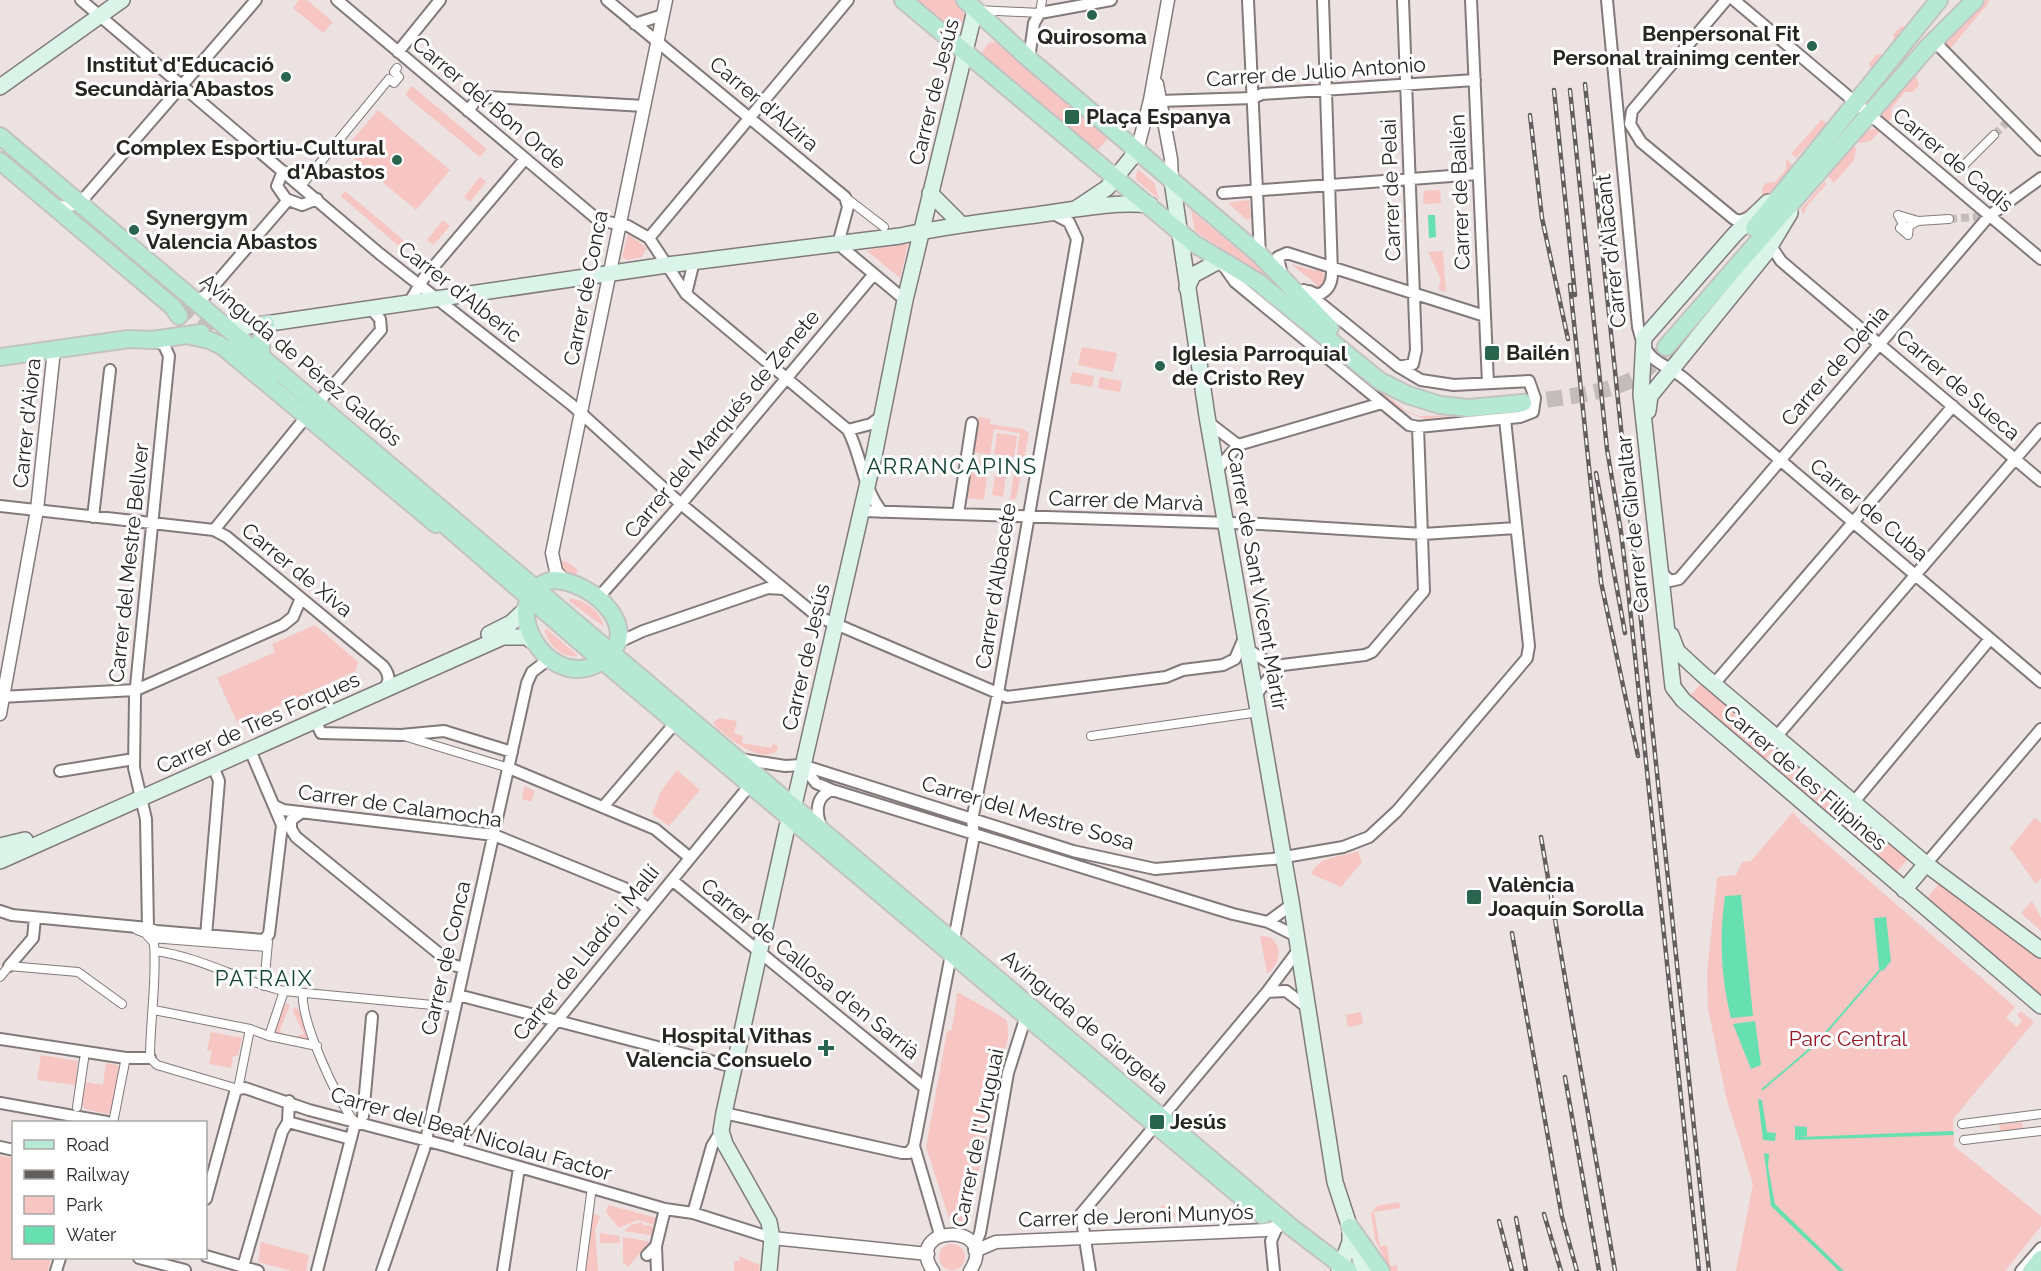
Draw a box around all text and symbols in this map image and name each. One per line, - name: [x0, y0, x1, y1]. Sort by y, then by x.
- marker: Quirosoma: [1085, 8, 1099, 22]
- street label: Carrer de Jesús: [903, 16, 964, 168]
- place label: Benpersonal Fit Personal trainimg center: [1552, 21, 1800, 70]
- place label: Quirosoma: [1037, 24, 1147, 49]
- street label: Carrer del Bon Orde: [407, 31, 571, 174]
- marker: Benpersonal Fit Personal trainimg center: [1805, 39, 1819, 53]
- street label: Carrer d'Alzira: [705, 51, 824, 156]
- street label: Carrer de Julio Antonio: [1205, 51, 1427, 92]
- place label: Institut d'Educació Secundària Abastos: [75, 52, 274, 101]
- marker: Institut d'Educació Secundària Abastos: [279, 70, 293, 84]
- street label: Carrer de Cadis: [1888, 102, 2019, 217]
- place label: Plaça Espanya: [1086, 104, 1231, 129]
- marker: Plaça Espanya: [1063, 108, 1081, 126]
- street label: Carrer de Bailén: [1444, 114, 1475, 270]
- street label: Carrer de Pelai: [1376, 118, 1405, 262]
- place label: Complex Esportiu-Cultural d'Abastos: [116, 135, 385, 184]
- marker: Complex Esportiu-Cultural d'Abastos: [390, 153, 404, 167]
- street label: Carrer d'Alacant: [1590, 173, 1631, 329]
- place label: Synergym Valencia Abastos: [146, 205, 317, 254]
- street label: Carrer de Conca: [558, 208, 613, 368]
- marker: Synergym Valencia Abastos: [127, 223, 141, 237]
- street label: Carrer d'Alberic: [394, 236, 527, 347]
- street label: Avinguda de Pérez Galdós: [195, 268, 407, 451]
- street label: Carrer de Dénia: [1776, 300, 1894, 431]
- street label: Carrer del Marqués de Zenete: [619, 304, 825, 543]
- street label: Carrer de Sueca: [1891, 324, 2025, 445]
- place label: Bailén: [1506, 340, 1570, 365]
- place label: Iglesia Parroquial de Cristo Rey: [1172, 341, 1348, 390]
- marker: Bailén: [1483, 344, 1501, 362]
- street label: Carrer d'Aiora: [7, 357, 46, 489]
- marker: Iglesia Parroquial de Cristo Rey: [1153, 359, 1167, 373]
- street label: Carrer de Gibraltar: [1611, 433, 1654, 614]
- street label: Carrer del Mestre Bellver: [103, 441, 154, 684]
- street label: Carrer de Sant Vicent Màrtir: [1222, 445, 1293, 713]
- district label: ARRANCAPINS: [866, 453, 1038, 479]
- street label: Carrer de Cuba: [1805, 453, 1934, 566]
- street label: Carrer de Marvà: [1048, 485, 1204, 516]
- street label: Carrer d'Albacete: [970, 501, 1021, 671]
- street label: Carrer de Xiva: [237, 517, 358, 622]
- street label: Carrer de Jesús: [776, 581, 835, 733]
- street label: Carrer de Tres Forques: [152, 666, 363, 779]
- street label: Carrer de les Filipines: [1718, 700, 1892, 855]
- street label: Carrer del Mestre Sosa: [919, 770, 1137, 855]
- street label: Carrer de Calamocha: [297, 779, 504, 832]
- street label: Carrer de Lladró i Mallí: [507, 860, 664, 1045]
- place label: València Joaquín Sorolla: [1488, 872, 1644, 921]
- street label: Carrer de Callosa d'en Sarrià: [696, 873, 925, 1064]
- street label: Carrer de Conca: [416, 878, 475, 1038]
- marker: València Joaquín Sorolla: [1465, 888, 1483, 906]
- street label: Avinguda de Giorgeta: [997, 944, 1174, 1099]
- district label: PATRAIX: [215, 965, 313, 991]
- place label: Hospital Vithas Valencia Consuelo: [626, 1023, 812, 1072]
- park label: Parc Central: [1789, 1026, 1908, 1051]
- marker: Hospital Vithas Valencia Consuelo: [817, 1039, 835, 1057]
- street label: Carrer de l'Uruguai: [946, 1046, 1009, 1230]
- street label: Carrer del Beat Nicolau Factor: [328, 1081, 615, 1186]
- place label: Jesús: [1170, 1109, 1226, 1134]
- marker: Jesús: [1148, 1113, 1166, 1131]
- legend: [12, 1121, 207, 1259]
- text: Road: [66, 1134, 109, 1155]
- text: Railway: [66, 1164, 130, 1185]
- text: Park: [66, 1194, 103, 1215]
- street label: Carrer de Jeroni Munyós: [1018, 1199, 1254, 1232]
- text: Water: [66, 1224, 117, 1245]

